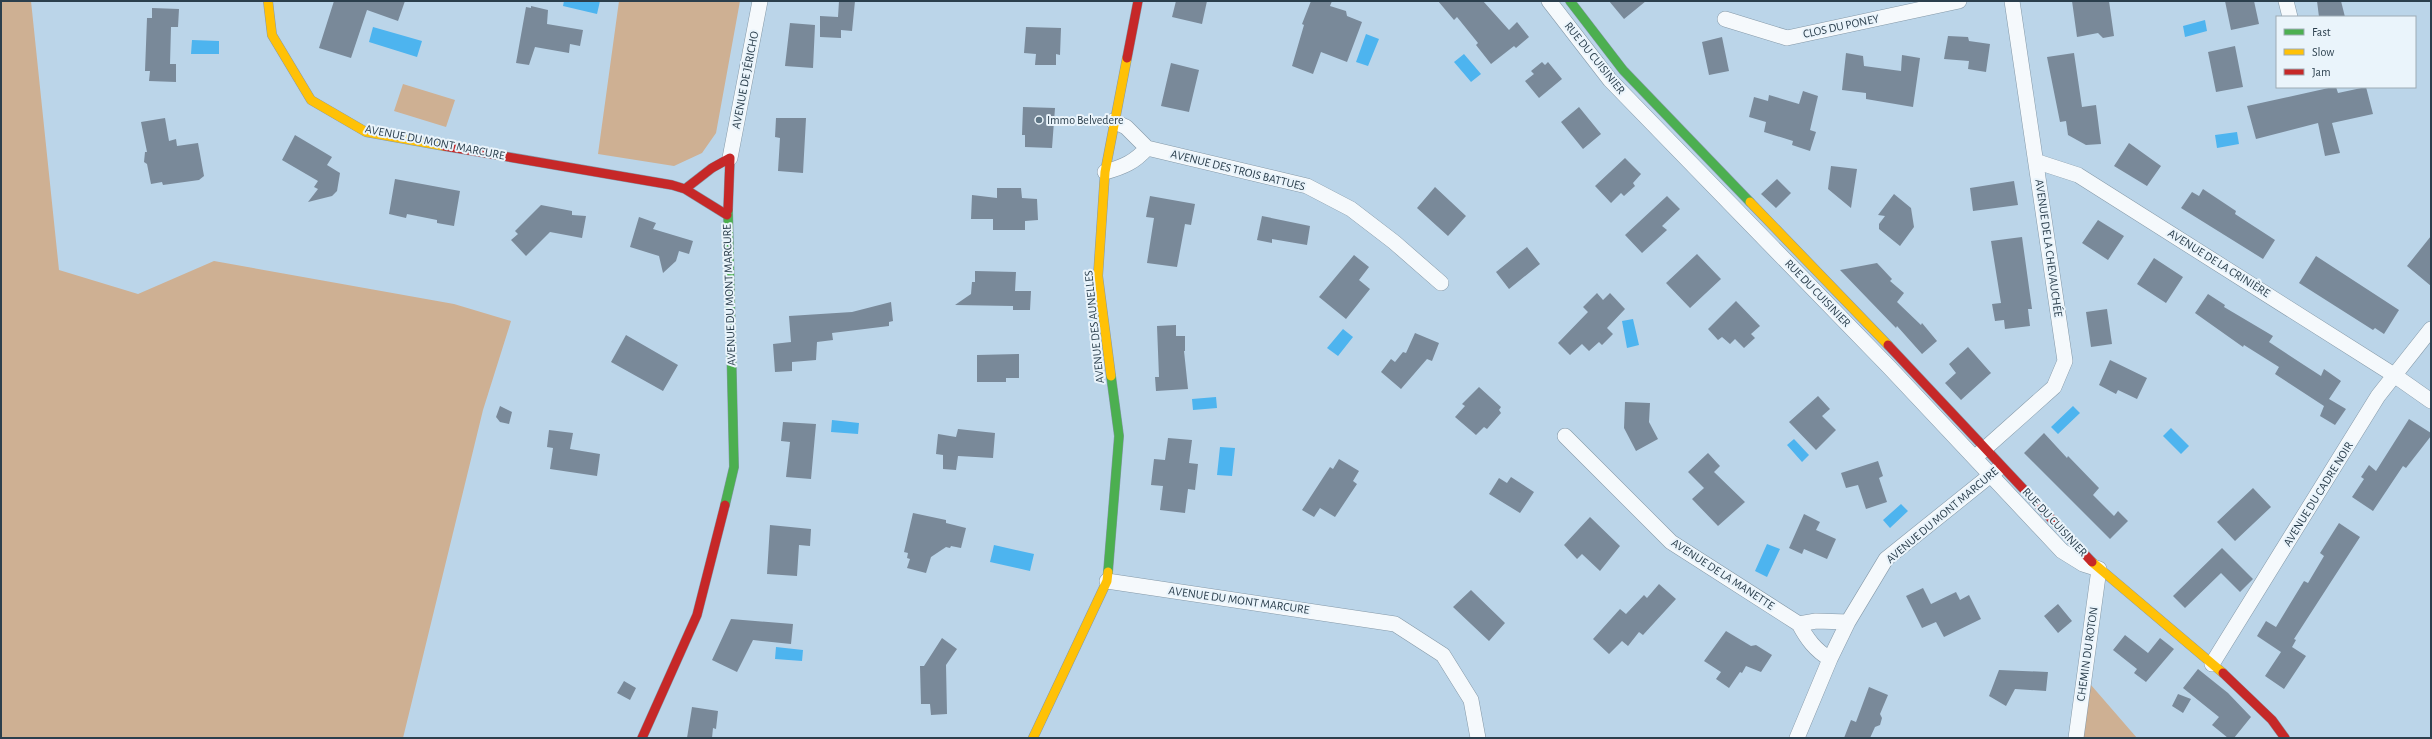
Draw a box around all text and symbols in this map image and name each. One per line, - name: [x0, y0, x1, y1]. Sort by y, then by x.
- street label: CLOS DU PONEY: [1802, 12, 1881, 40]
- legend: [2276, 16, 2416, 88]
- street label: RUE DU CUISINIER: [1562, 20, 1628, 96]
- text: Fast: [2312, 26, 2331, 38]
- street label: AVENUE DE JÉRICHO: [729, 30, 760, 130]
- text: Slow: [2312, 46, 2334, 58]
- text: Jam: [2312, 66, 2331, 78]
- place label: Immo Belvedere: [1047, 114, 1123, 126]
- marker: Immo Belvedere: [1034, 115, 1044, 125]
- street label: AVENUE DU MONT MARCURE: [364, 123, 506, 161]
- street label: AVENUE DES TROIS BATTUES: [1169, 147, 1307, 193]
- street label: AVENUE DE LA CHEVAUCHÉE: [2033, 178, 2066, 318]
- street label: AVENUE DU MONT MARCURE: [721, 224, 737, 366]
- street label: AVENUE DE LA CRINIÈRE: [2166, 226, 2273, 299]
- street label: RUE DU CUISINIER: [1783, 257, 1853, 329]
- street label: AVENUE DES AUNELLES: [1082, 270, 1106, 384]
- street label: AVENUE DU CADRE NOIR: [2281, 439, 2355, 548]
- street label: AVENUE DU MONT MARCURE: [1884, 465, 2000, 565]
- street label: RUE DU CUISINIER: [2020, 485, 2090, 559]
- street label: AVENUE DE LA MANETTE: [1669, 536, 1777, 612]
- street label: AVENUE DU MONT MARCURE: [1168, 584, 1310, 616]
- street label: CHEMIN DU ROTON: [2074, 606, 2100, 702]

